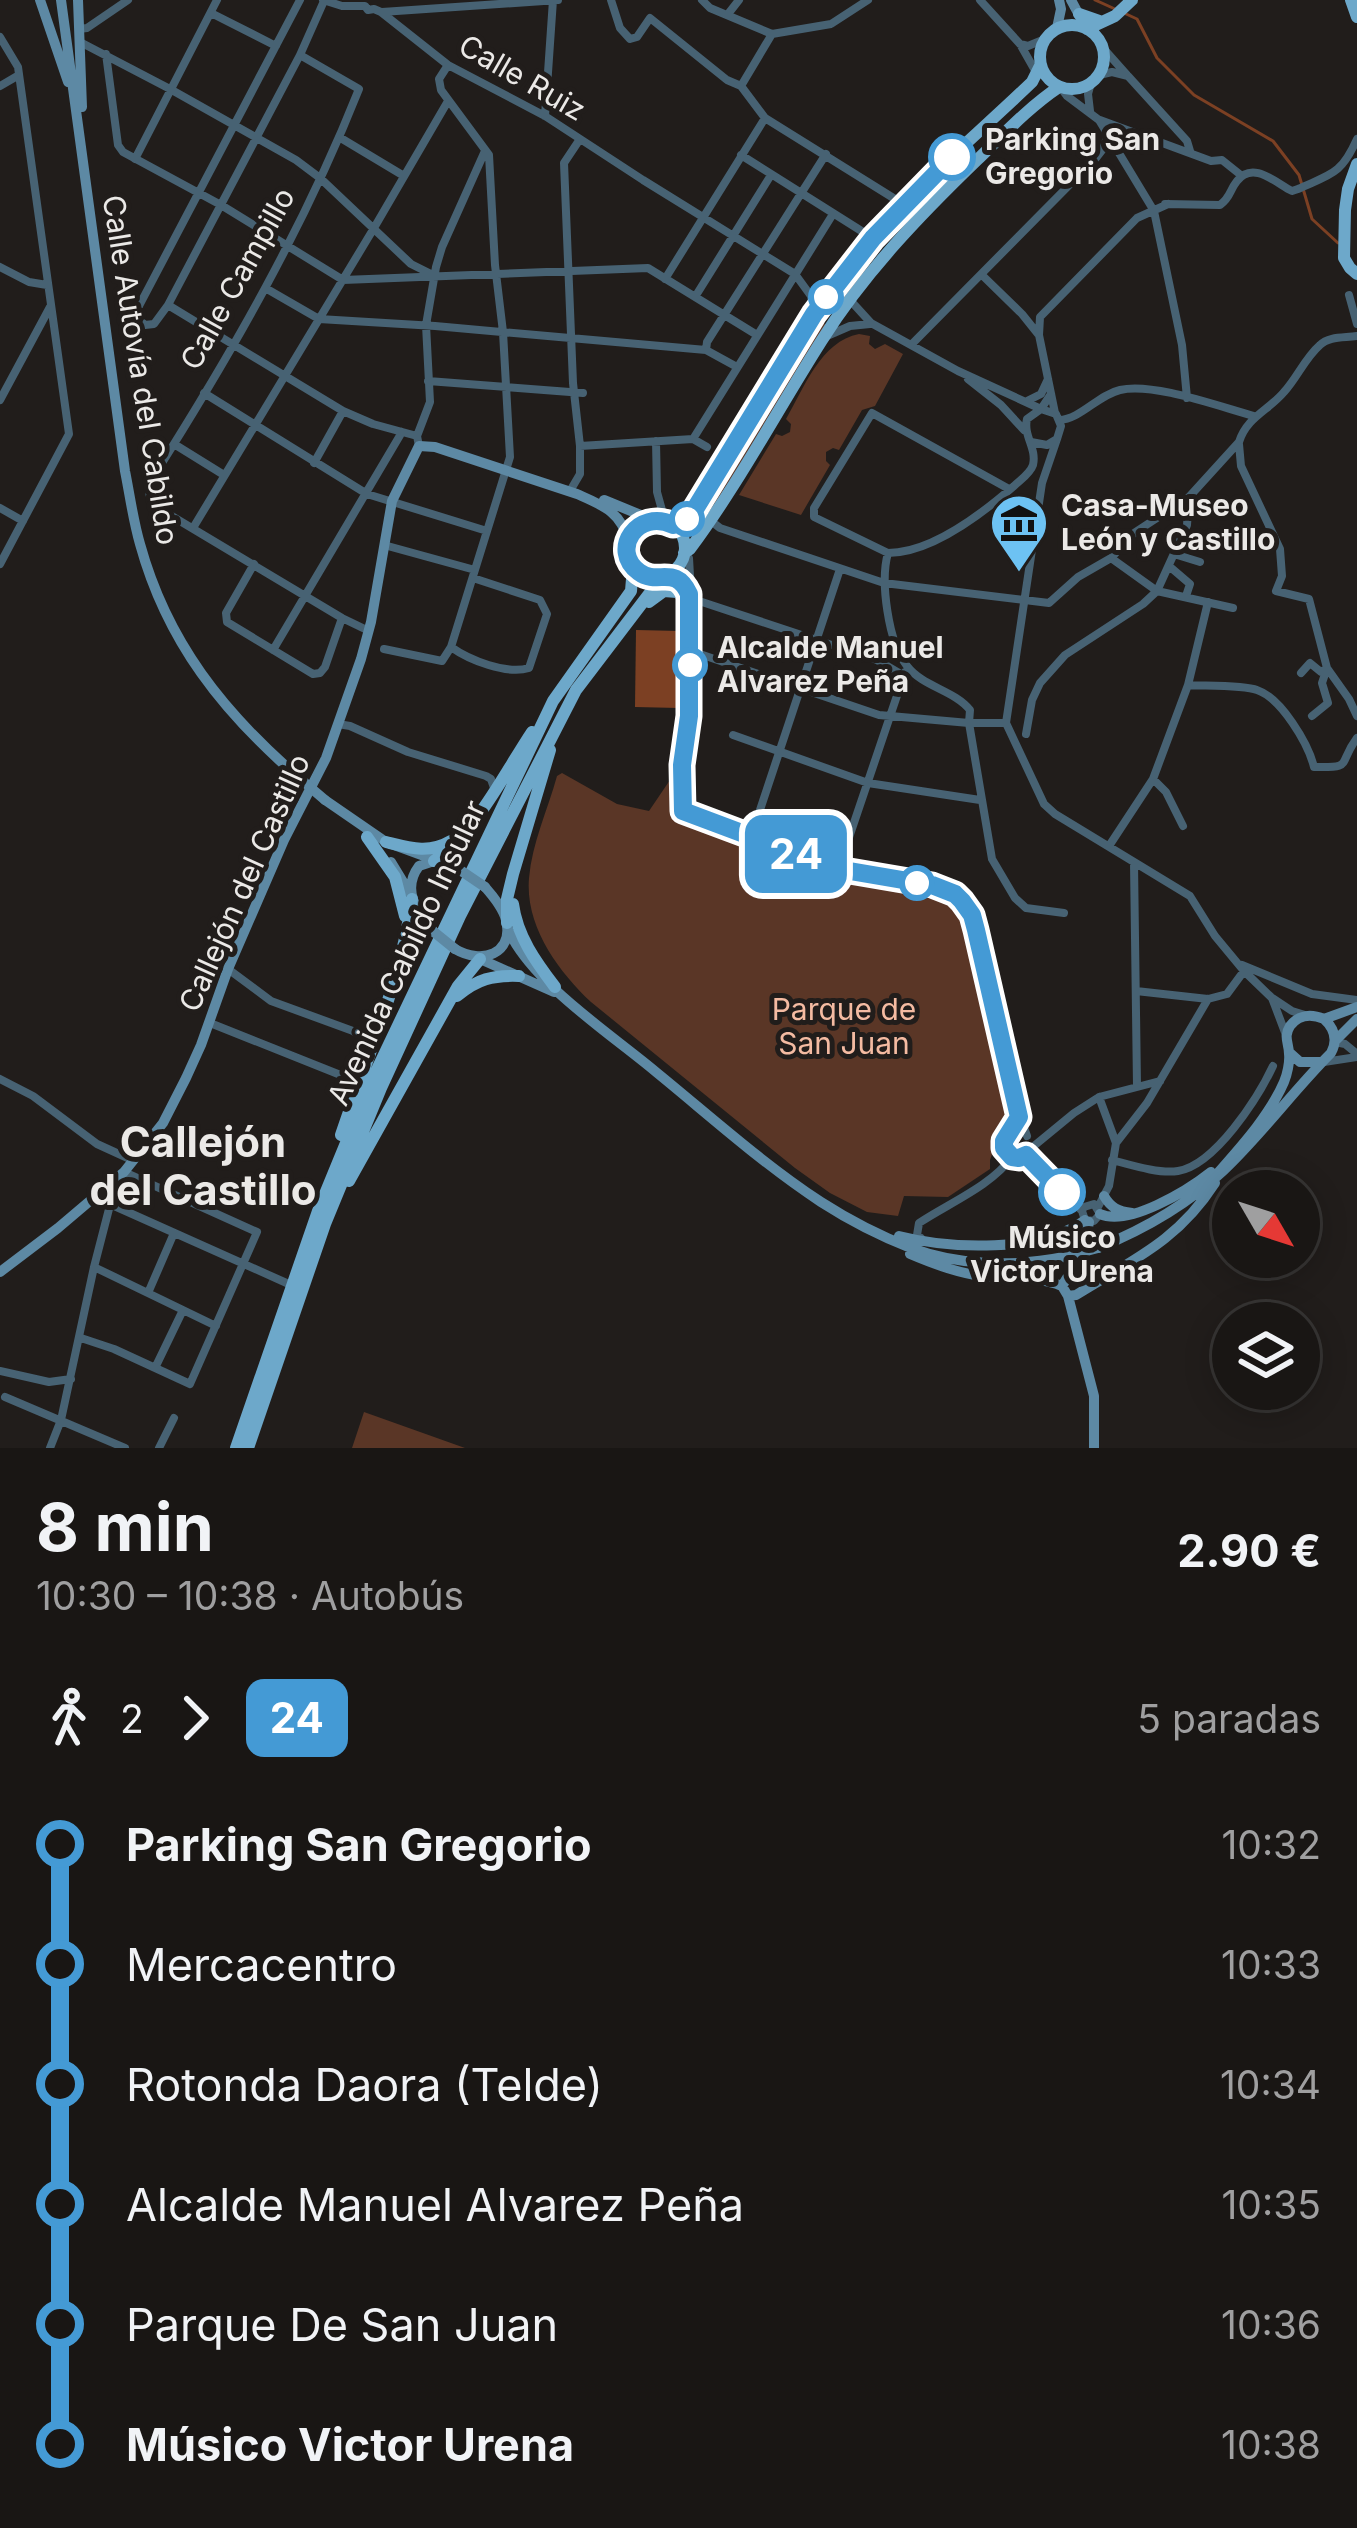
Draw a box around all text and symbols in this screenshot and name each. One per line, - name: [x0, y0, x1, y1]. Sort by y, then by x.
- street label: Calle Ruiz: [453, 27, 592, 128]
- place label: Parking San Gregorio: [985, 121, 1160, 191]
- marker: Parking San Gregorio: [930, 135, 974, 179]
- street label: Calle Campillo: [172, 181, 302, 376]
- street label: Calle Autovía del Cabildo: [96, 192, 186, 547]
- unlabelled marker: [810, 281, 842, 313]
- place label: Casa-Museo León y Castillo: [1061, 487, 1275, 557]
- museum icon: Casa-Museo León y Castillo: [988, 492, 1050, 574]
- unlabelled marker: [671, 503, 703, 535]
- place label: Alcalde Manuel Alvarez Peña: [717, 629, 944, 699]
- marker: Alcalde Manuel Alvarez Peña: [674, 649, 706, 681]
- street label: Callejón del Castillo: [171, 748, 317, 1017]
- street label: Avenida Cabildo Insular: [320, 794, 493, 1111]
- line badge: 24: [742, 815, 850, 893]
- text: 24: [769, 828, 823, 879]
- unlabelled marker: [901, 867, 933, 899]
- park label: Parque de San Juan: [772, 991, 916, 1061]
- district label: Callejón del Castillo: [89, 1116, 317, 1215]
- marker: Músico Victor Urena: [1040, 1170, 1084, 1214]
- north arrow: [1212, 1170, 1320, 1278]
- map controls: [1212, 1170, 1320, 1410]
- place label: Músico Victor Urena: [970, 1219, 1154, 1289]
- button: layers: [1212, 1302, 1320, 1410]
- text: 8 min: [36, 1487, 214, 1567]
- text: 2.90 €: [1177, 1523, 1321, 1578]
- text: 10:30 – 10:38 · Autobús: [36, 1572, 464, 1619]
- icon: walk: [36, 1685, 102, 1751]
- icon: forward: [162, 1685, 228, 1751]
- text: 24: [270, 1692, 324, 1743]
- text: 2: [120, 1695, 144, 1742]
- text: 5 paradas: [1137, 1695, 1321, 1742]
- text: Parking San Gregorio: [126, 1817, 592, 1872]
- text: 10:32: [1221, 1821, 1321, 1868]
- text: Mercacentro: [126, 1937, 397, 1992]
- text: 10:33: [1221, 1941, 1321, 1988]
- text: Rotonda Daora (Telde): [126, 2057, 603, 2112]
- text: 10:34: [1220, 2061, 1321, 2108]
- text: Alcalde Manuel Alvarez Peña: [126, 2177, 744, 2232]
- text: 10:35: [1222, 2181, 1321, 2228]
- text: Parque De San Juan: [126, 2297, 558, 2352]
- text: 10:36: [1221, 2301, 1321, 2348]
- text: Músico Victor Urena: [126, 2417, 574, 2472]
- text: 10:38: [1221, 2421, 1321, 2468]

